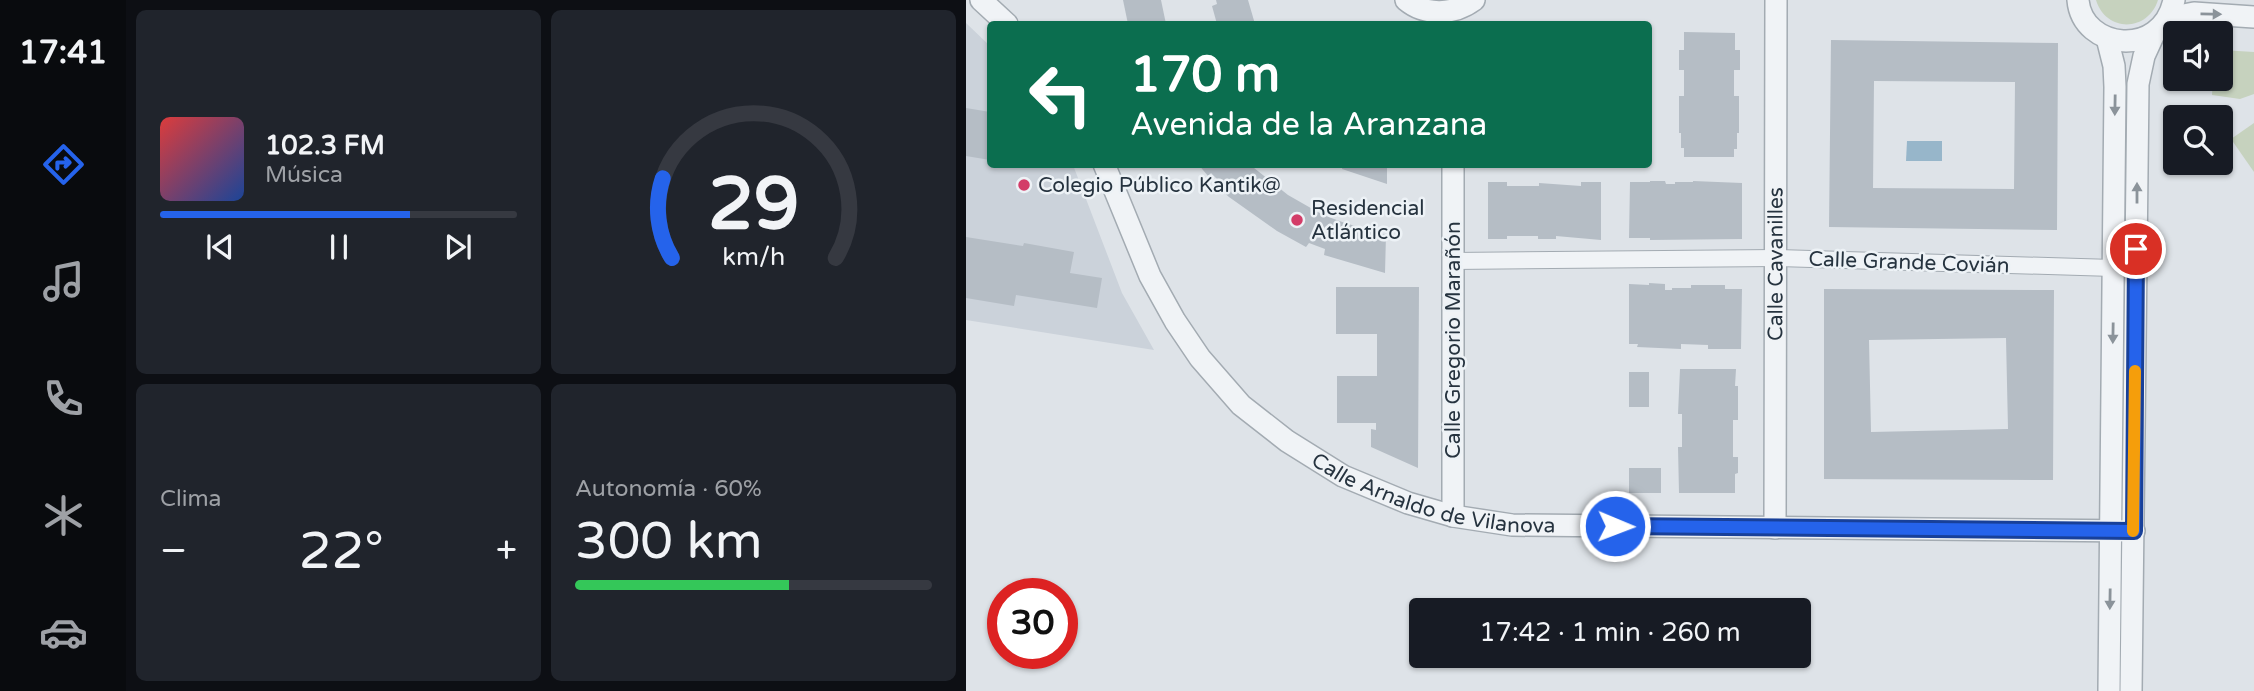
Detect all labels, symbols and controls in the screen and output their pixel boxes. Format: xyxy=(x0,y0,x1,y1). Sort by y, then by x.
one-way arrow xyxy=(2200,8,2222,20)
map controls xyxy=(2163,21,2233,175)
button: sound xyxy=(2163,21,2233,91)
text: 17:41 xyxy=(19,34,107,72)
text: 170 m xyxy=(1130,46,1280,105)
icon: left xyxy=(1015,49,1106,140)
one-way arrow xyxy=(2109,95,2121,117)
button: search xyxy=(2163,105,2233,175)
text: Avenida de la Aranzana xyxy=(1130,106,1487,144)
text: 102.3 FM xyxy=(265,130,385,161)
icon: directions xyxy=(39,140,88,189)
text: Música xyxy=(265,161,343,189)
text: 29 xyxy=(708,161,799,249)
place label: Colegio Público Kantik@ xyxy=(1038,173,1281,198)
marker: Colegio Público Kantik@ xyxy=(1016,177,1032,193)
one-way arrow xyxy=(2131,182,2143,204)
street label: Calle Cavanilles xyxy=(1763,187,1789,341)
place label: Residencial Atlántico xyxy=(1311,196,1425,245)
marker: Residencial Atlántico xyxy=(1289,212,1305,228)
pin xyxy=(2106,219,2166,279)
street label: Calle Gregorio Marañón xyxy=(1441,221,1466,459)
icon: previous xyxy=(201,228,239,266)
icon: pause xyxy=(320,228,358,266)
icon: next xyxy=(439,228,477,266)
icon: arrive xyxy=(2117,230,2155,268)
text: km/h xyxy=(722,242,785,272)
street label: Calle Grande Covián xyxy=(1808,246,2010,279)
icon: music xyxy=(39,257,88,306)
one-way arrow xyxy=(2107,322,2118,344)
icon: phone xyxy=(39,374,88,423)
street label: Calle Arnaldo de Vilanova xyxy=(1307,448,1556,538)
text: Autonomía · 60% xyxy=(575,475,762,503)
text: Clima xyxy=(160,485,221,513)
position arrow xyxy=(1578,489,1652,563)
icon: climate xyxy=(39,491,88,540)
text: 300 km xyxy=(575,510,763,573)
text: 22° xyxy=(299,520,384,583)
text: − xyxy=(160,528,187,574)
text: + xyxy=(496,528,517,574)
speed limit sign: 30 xyxy=(987,578,1078,669)
one-way arrow xyxy=(2104,588,2116,610)
icon: car xyxy=(39,608,88,657)
text: 17:42 · 1 min · 260 m xyxy=(1479,617,1741,648)

